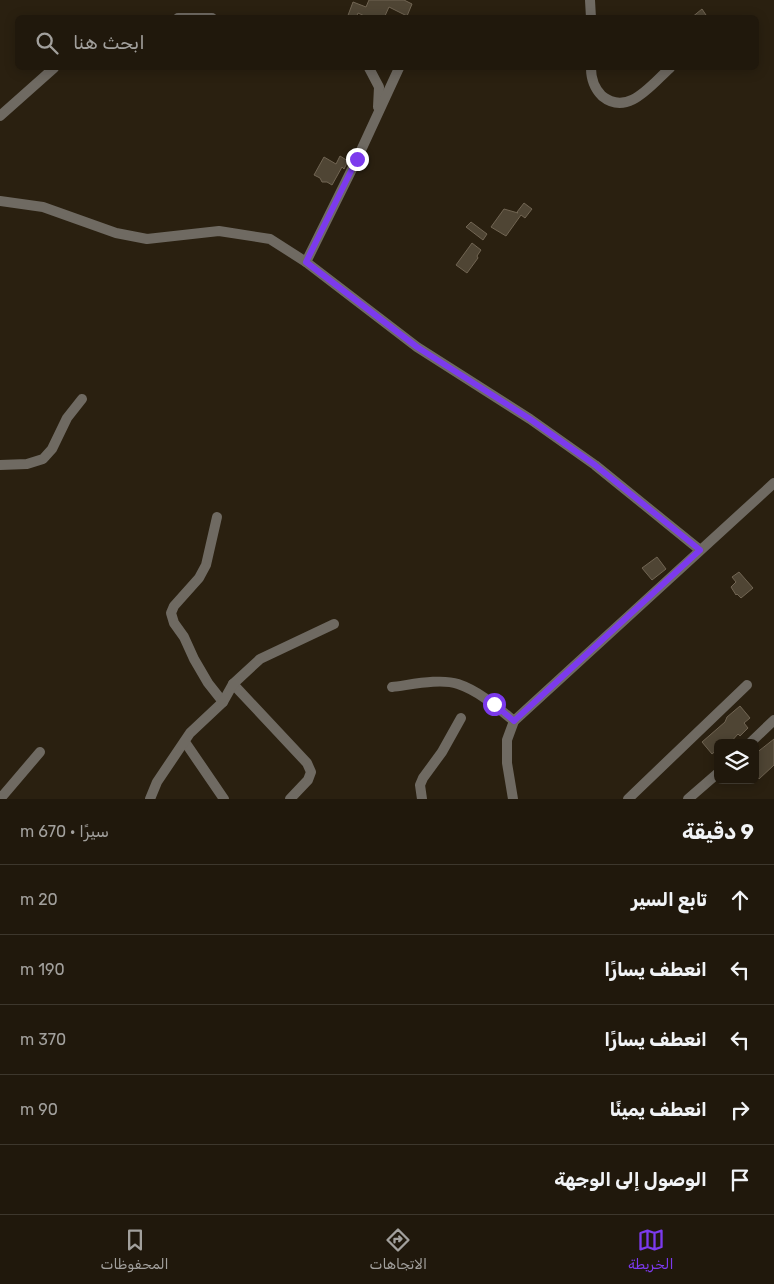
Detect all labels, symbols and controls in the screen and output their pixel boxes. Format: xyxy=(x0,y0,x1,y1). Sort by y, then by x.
search box xyxy=(15,15,759,70)
icon: search xyxy=(33,29,61,57)
text: ابحث هنا xyxy=(73,31,145,54)
route end xyxy=(346,148,369,171)
route start xyxy=(483,693,506,716)
map controls xyxy=(714,739,759,784)
button: layers xyxy=(714,739,759,784)
text: 9 دقيقة xyxy=(682,819,754,844)
text: سيرًا · 670 m xyxy=(20,822,109,841)
icon: ahead xyxy=(726,886,754,914)
text: تابع السير xyxy=(631,888,707,911)
text: 20 m xyxy=(20,890,58,909)
icon: left xyxy=(726,956,754,984)
text: انعطف يسارًا xyxy=(604,958,707,981)
text: 190 m xyxy=(20,960,65,979)
icon: left xyxy=(726,1026,754,1054)
text: انعطف يسارًا xyxy=(604,1028,707,1051)
text: 370 m xyxy=(20,1030,66,1049)
icon: right xyxy=(726,1096,754,1124)
text: انعطف يمينًا xyxy=(610,1098,707,1121)
text: 90 m xyxy=(20,1100,58,1119)
icon: arrive xyxy=(726,1166,754,1194)
text: الوصول إلى الوجهة xyxy=(554,1168,707,1191)
tab: المحفوظات xyxy=(101,1226,169,1273)
tab: الاتجاهات xyxy=(370,1226,427,1273)
tab: الخريطة xyxy=(628,1226,674,1273)

